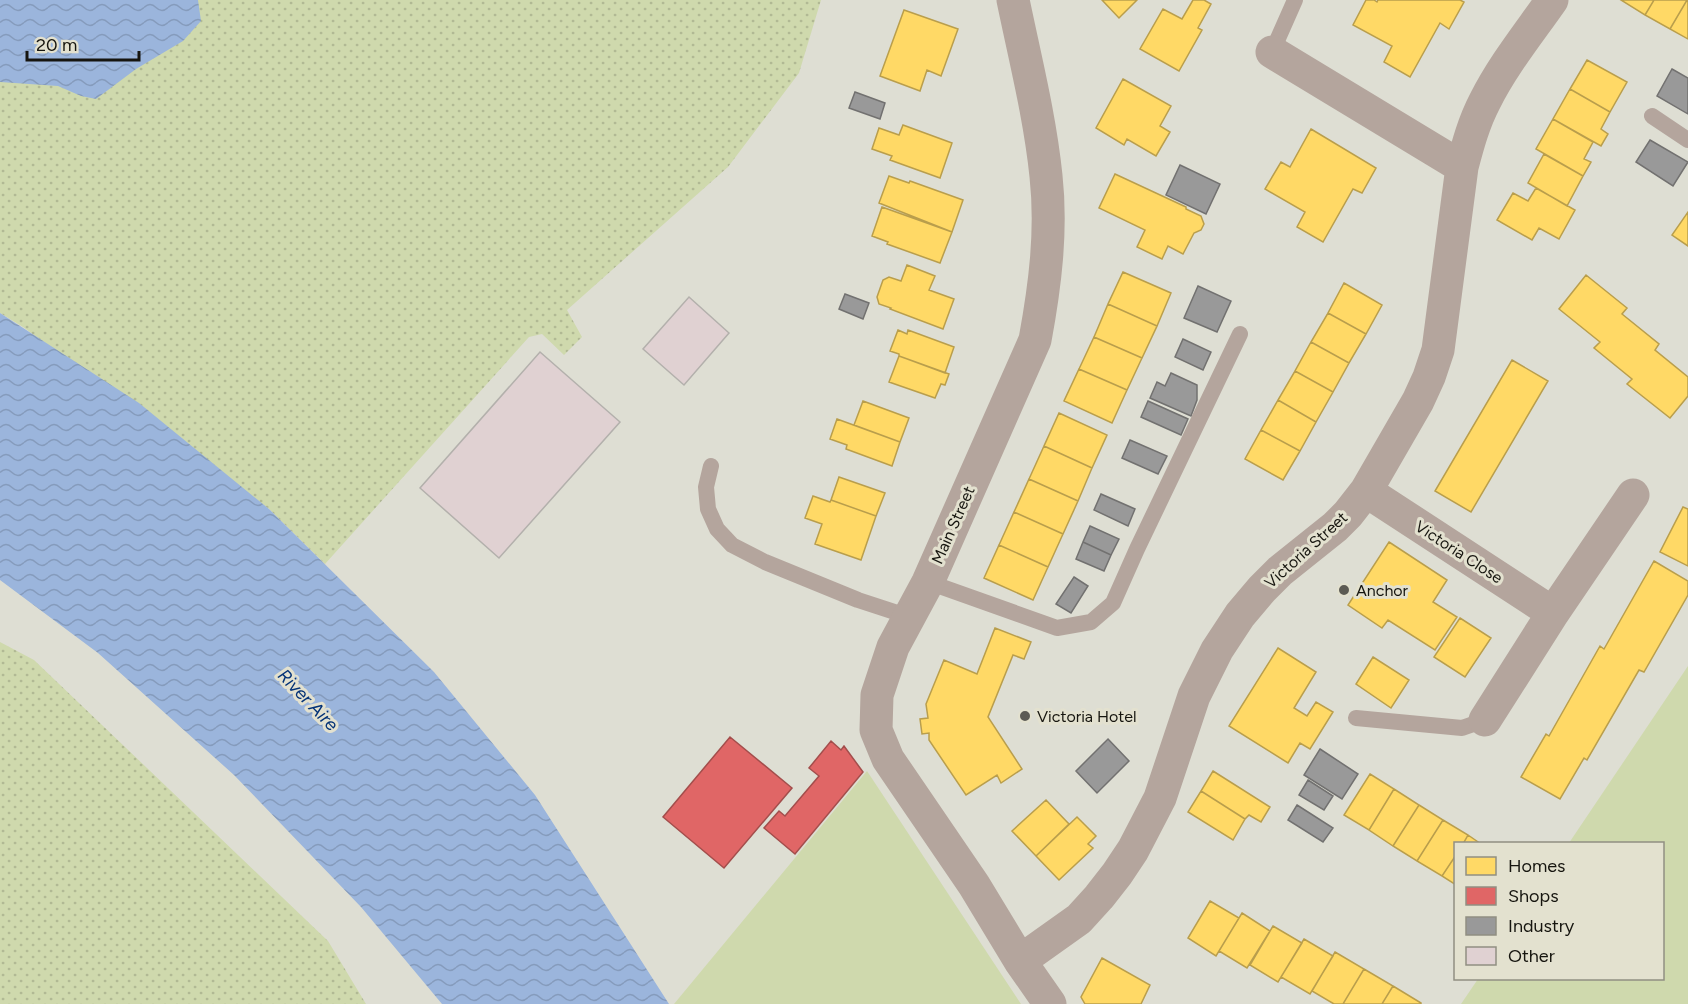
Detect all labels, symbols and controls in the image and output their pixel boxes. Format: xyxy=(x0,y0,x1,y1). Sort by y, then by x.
scale bar xyxy=(27,24,140,62)
text: 20 m xyxy=(36,34,77,56)
street label: Main Street xyxy=(927,483,979,567)
street label: Victoria Street xyxy=(1261,508,1351,592)
street label: Victoria Close xyxy=(1412,517,1507,587)
place label: Anchor xyxy=(1356,581,1409,600)
marker: Anchor xyxy=(1337,583,1351,597)
water label: River Aire xyxy=(273,664,343,736)
place label: Victoria Hotel xyxy=(1037,707,1137,726)
marker: Victoria Hotel xyxy=(1018,709,1032,723)
legend xyxy=(1454,842,1664,980)
text: Homes xyxy=(1508,855,1566,877)
text: Shops xyxy=(1508,885,1559,907)
text: Industry xyxy=(1508,915,1575,937)
text: Other xyxy=(1508,945,1555,967)

